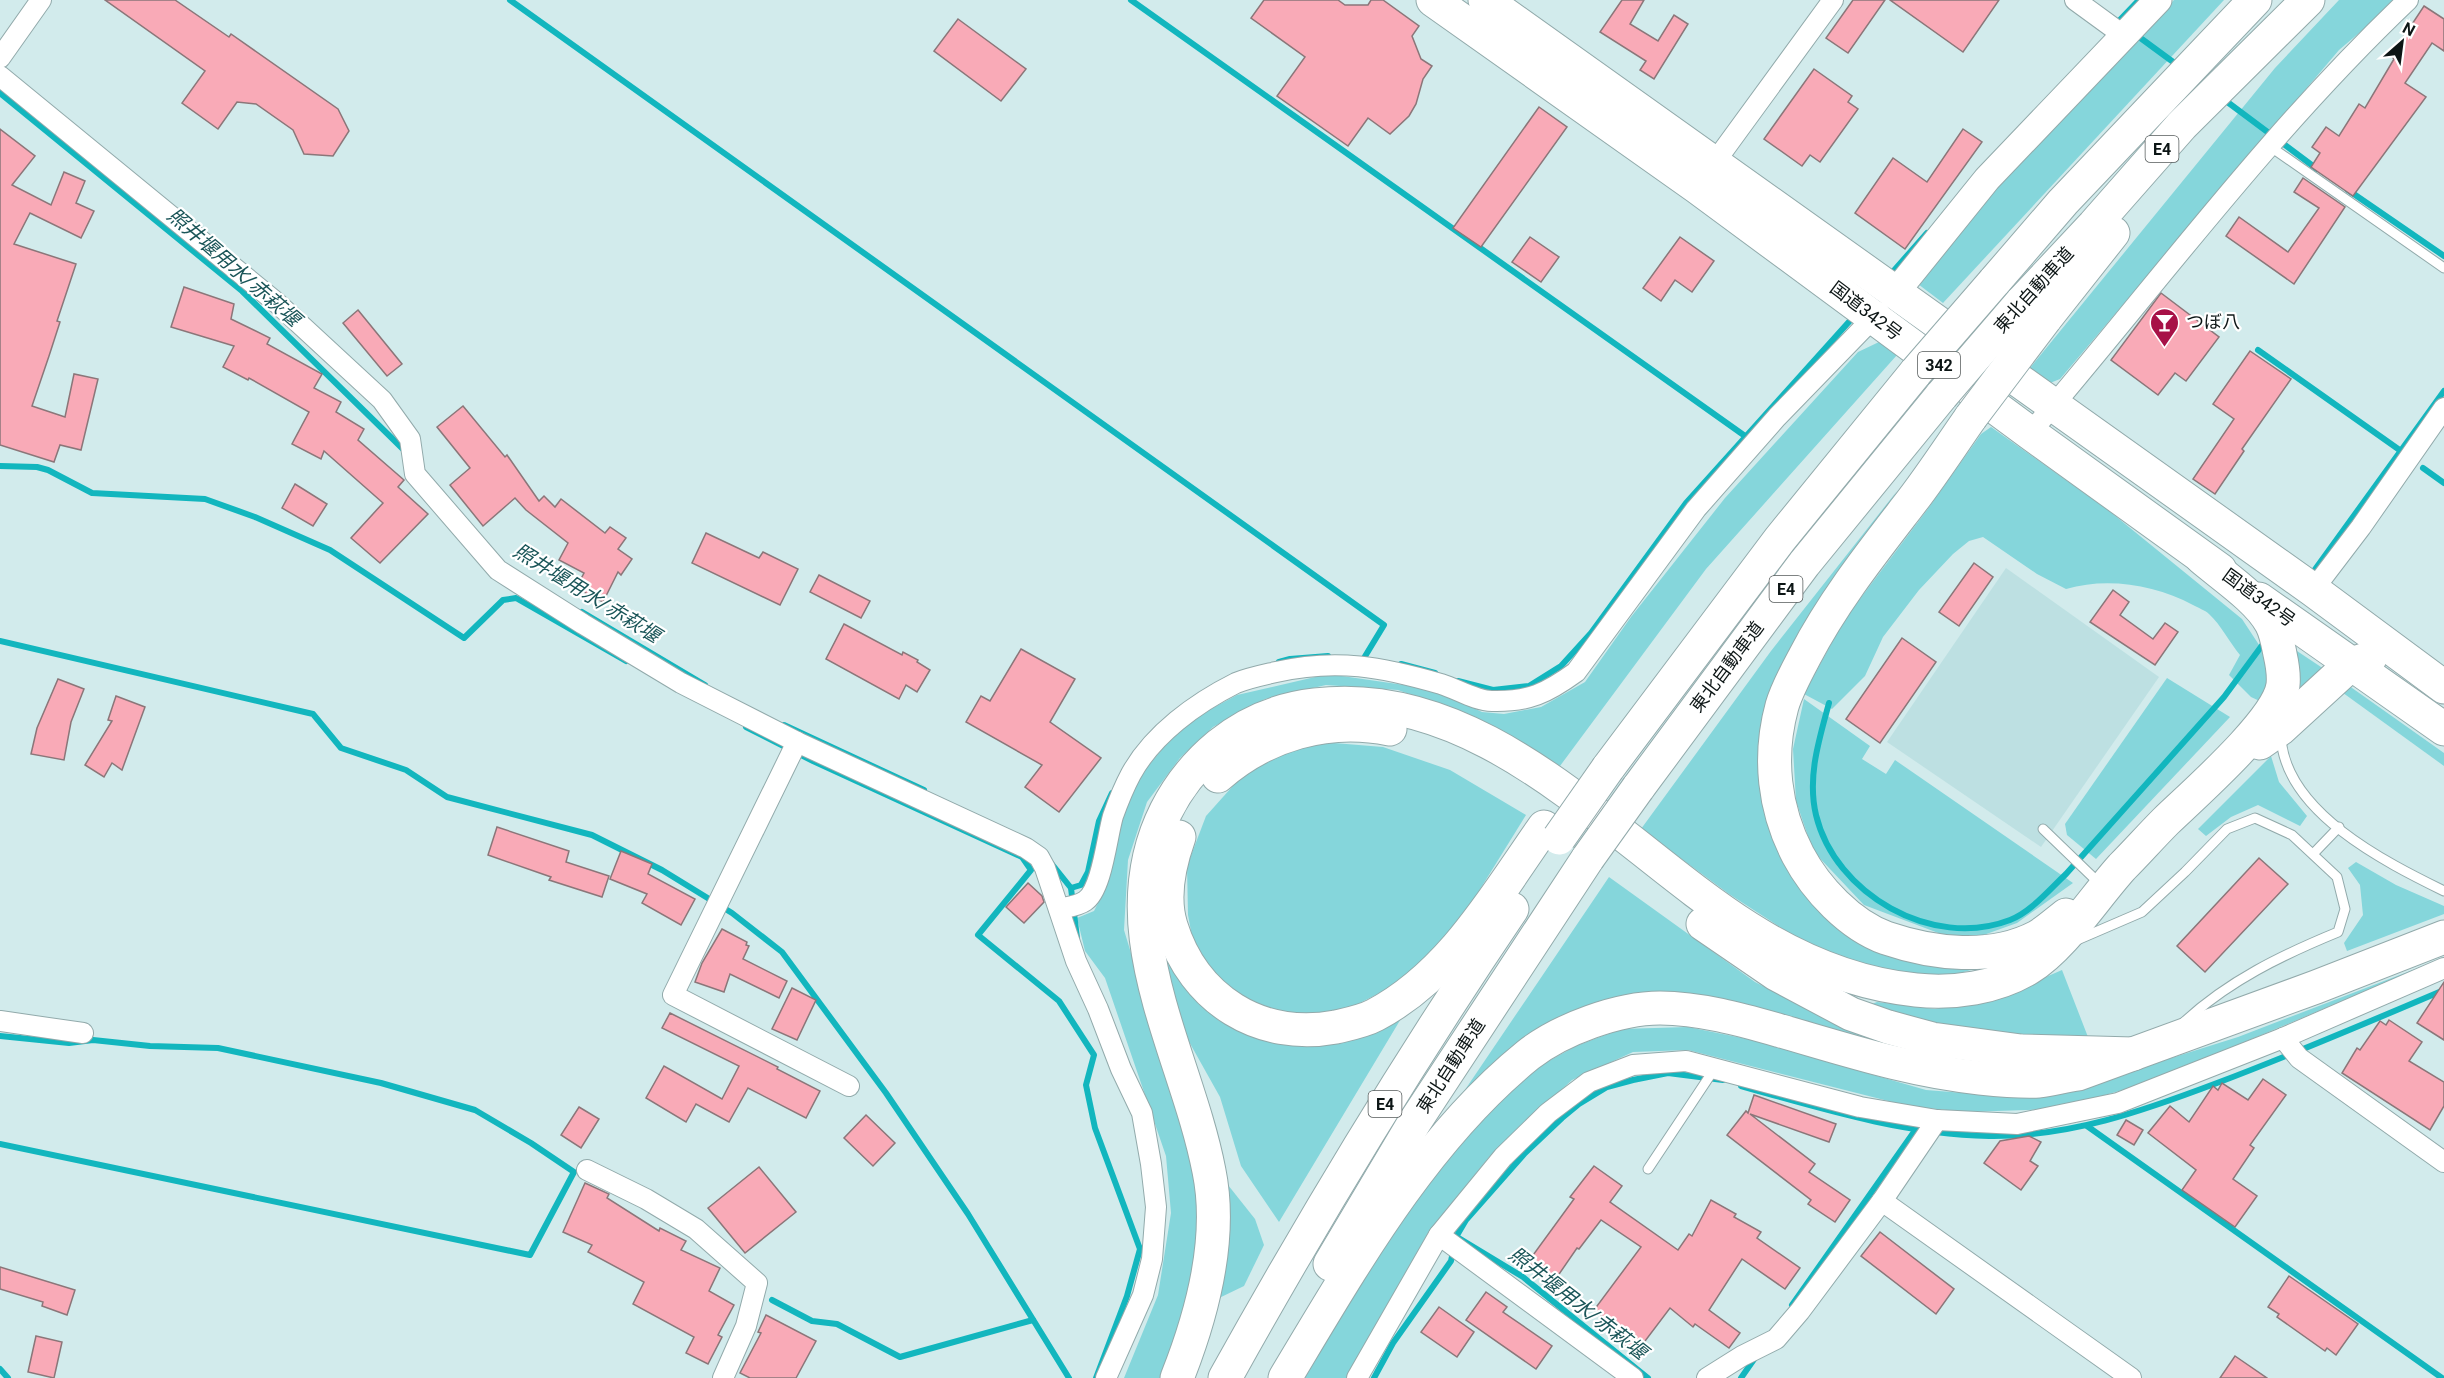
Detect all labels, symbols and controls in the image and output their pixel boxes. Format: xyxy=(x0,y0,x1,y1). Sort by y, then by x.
north arrow xyxy=(2372,12,2432,72)
text: N xyxy=(2399,18,2418,40)
road number: E4 xyxy=(2146,136,2178,162)
water label: 照井堰用水/赤萩堰 xyxy=(163,203,308,334)
street label: 東北自動車道 xyxy=(1990,243,2078,337)
street label: 国道342号 xyxy=(1826,277,1906,344)
bar icon: つぼ八 xyxy=(2149,306,2181,348)
place label: つぼ八 xyxy=(2186,311,2240,332)
road number: 342 xyxy=(1918,352,1960,378)
water label: 照井堰用水/赤萩堰 xyxy=(509,538,668,650)
street label: 国道342号 xyxy=(2219,564,2300,631)
road number: E4 xyxy=(1770,576,1802,602)
street label: 東北自動車道 xyxy=(1686,617,1767,716)
street label: 東北自動車道 xyxy=(1412,1015,1489,1117)
road number: E4 xyxy=(1368,1091,1402,1117)
water label: 照井堰用水/赤萩堰 xyxy=(1504,1242,1655,1367)

